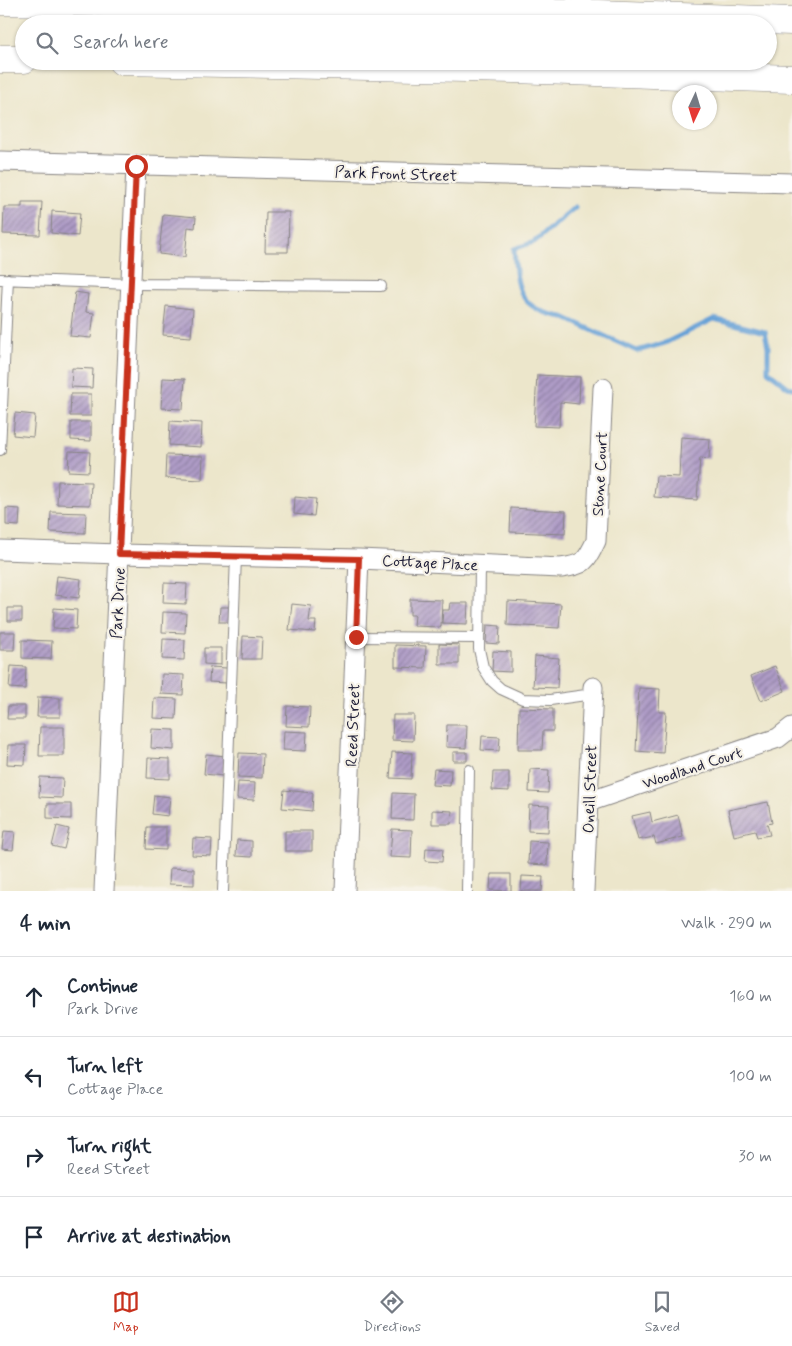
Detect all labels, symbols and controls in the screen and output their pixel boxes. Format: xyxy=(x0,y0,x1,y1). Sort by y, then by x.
search box xyxy=(15,15,777,70)
icon: search xyxy=(33,29,61,57)
text: Search here xyxy=(73,30,169,55)
north arrow xyxy=(672,85,717,130)
route start xyxy=(125,155,148,178)
street label: Park Front Street xyxy=(334,162,458,187)
street label: Stone Court xyxy=(588,431,613,517)
street label: Cottage Place xyxy=(381,550,479,577)
street label: Park Drive xyxy=(106,567,131,639)
route end xyxy=(345,626,368,649)
street label: Reed Street xyxy=(342,683,365,767)
street label: Woodland Court xyxy=(640,742,745,794)
street label: Oneill Street xyxy=(578,744,603,834)
text: 4 min xyxy=(20,910,71,938)
text: Walk · 290 m xyxy=(681,913,772,934)
text: Continue xyxy=(67,974,138,999)
icon: ahead xyxy=(20,983,48,1011)
text: 160 m xyxy=(729,986,772,1007)
text: Park Drive xyxy=(67,999,138,1020)
text: Turn left xyxy=(67,1054,143,1079)
icon: left xyxy=(20,1063,48,1091)
text: 100 m xyxy=(729,1066,772,1087)
text: Cottage Place xyxy=(67,1079,163,1100)
text: Turn right xyxy=(67,1134,151,1159)
icon: right xyxy=(20,1143,48,1171)
text: 30 m xyxy=(739,1146,772,1167)
text: Reed Street xyxy=(67,1159,150,1180)
icon: arrive xyxy=(20,1223,48,1251)
text: Arrive at destination xyxy=(67,1224,231,1249)
tab: Map xyxy=(112,1288,140,1336)
tab: Directions xyxy=(364,1288,421,1336)
tab: Saved xyxy=(645,1288,680,1336)

